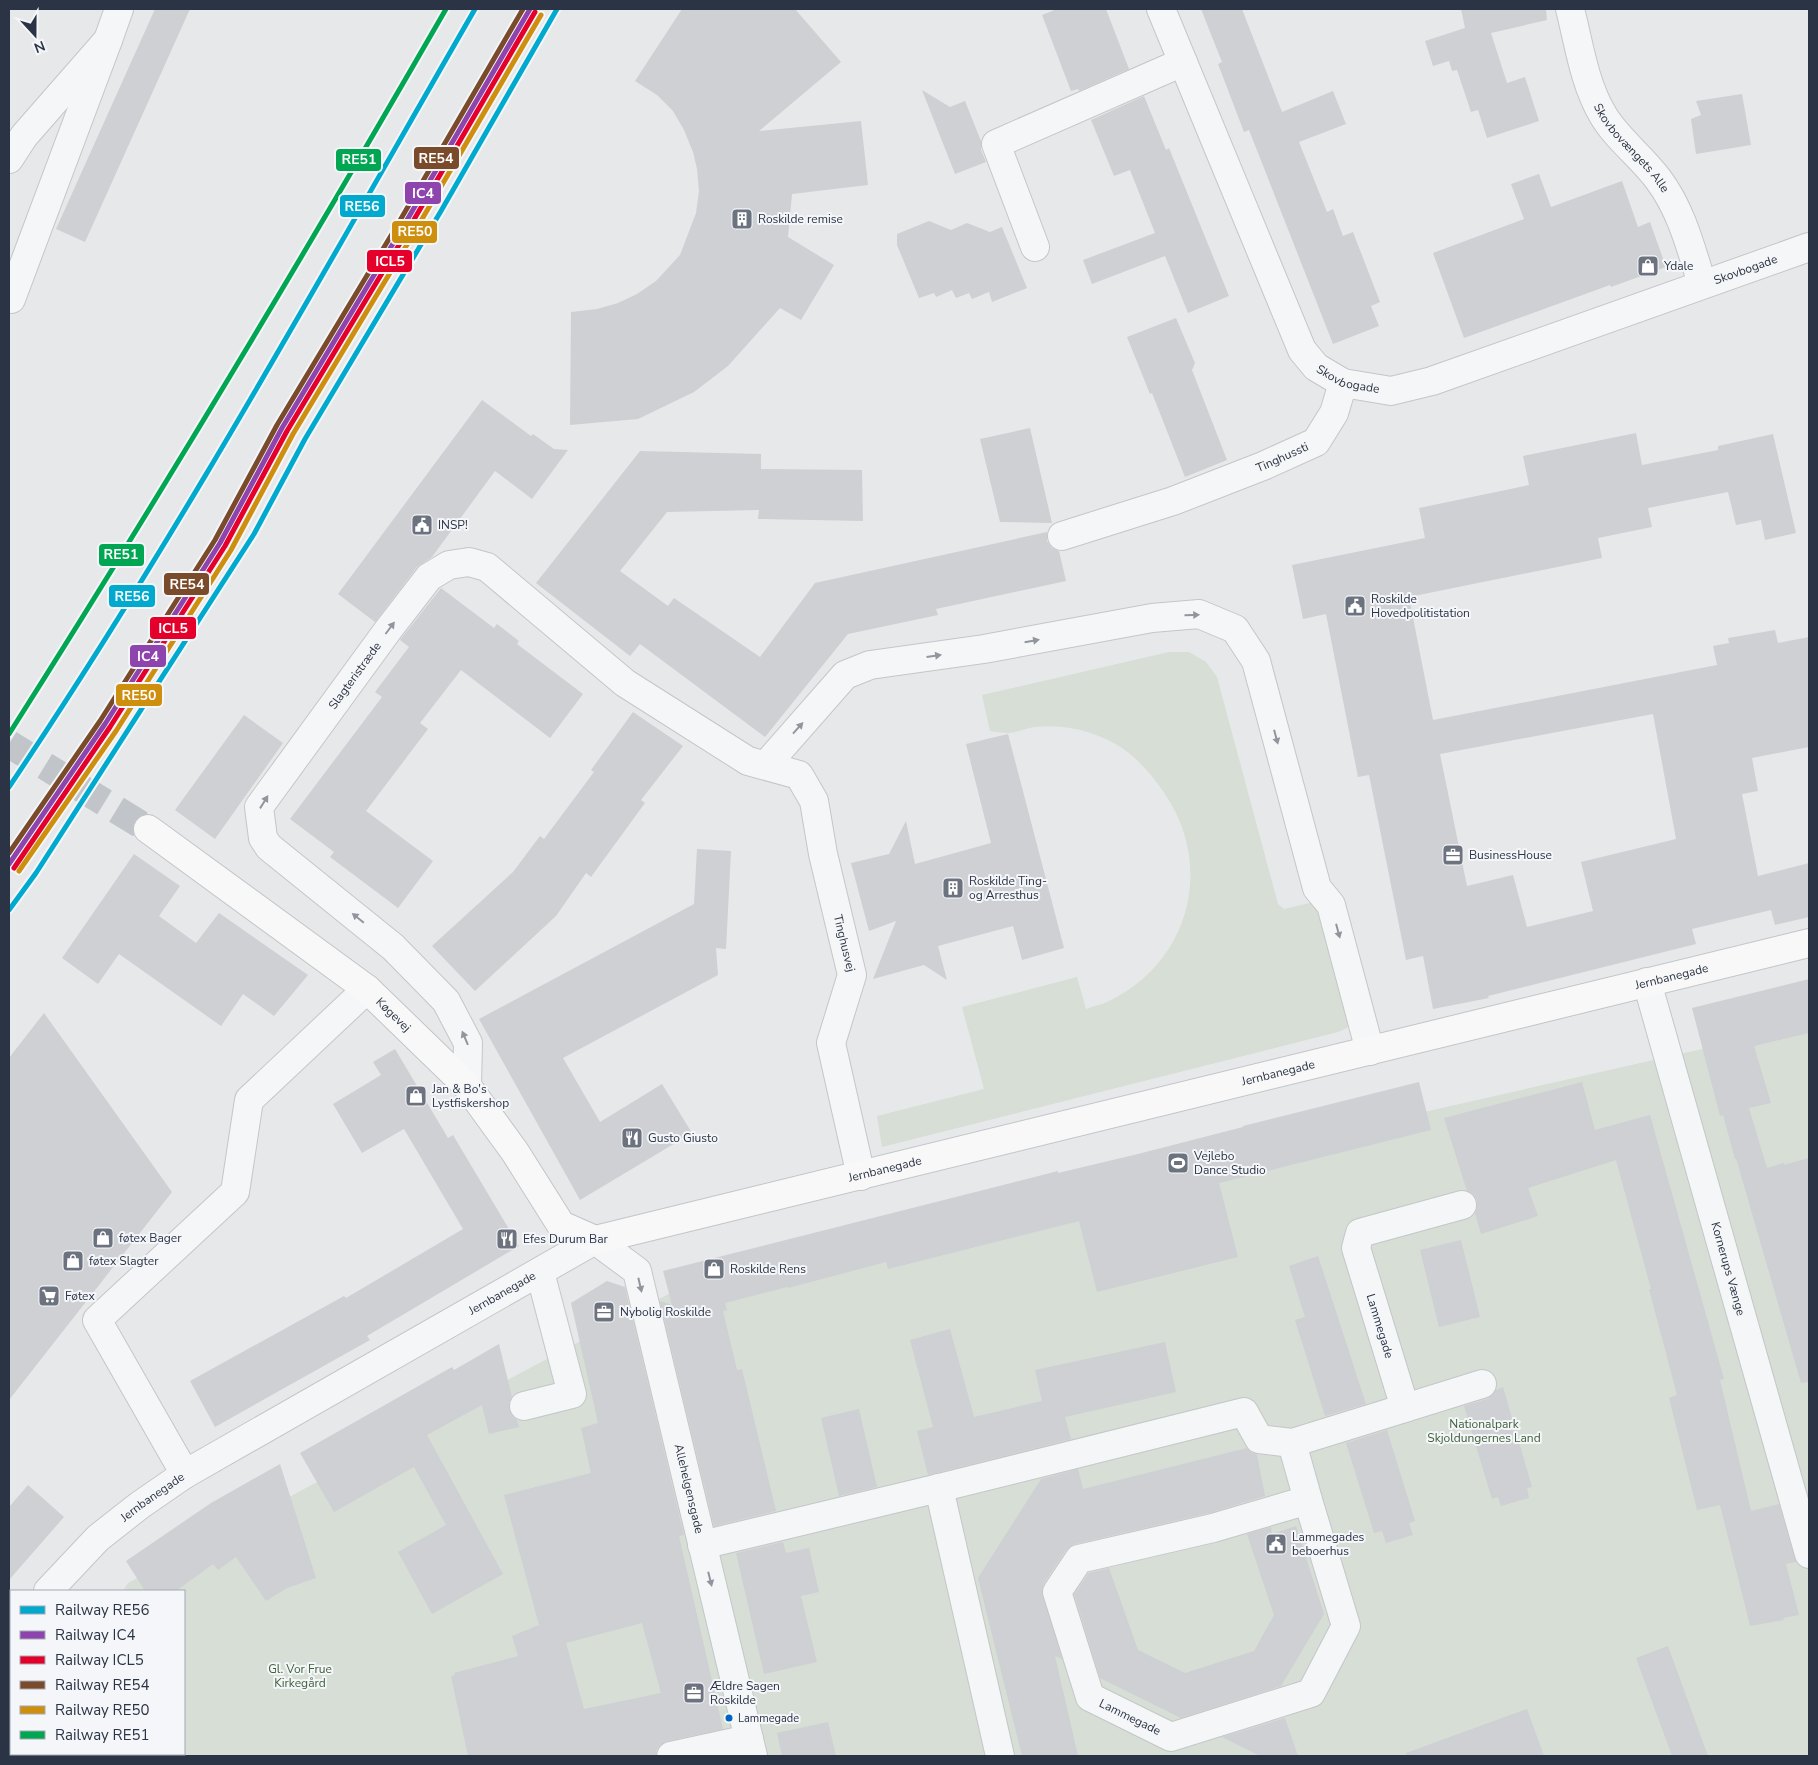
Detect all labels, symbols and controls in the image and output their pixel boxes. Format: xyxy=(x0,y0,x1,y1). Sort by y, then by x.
north arrow xyxy=(10,10,60,60)
text: N xyxy=(31,36,48,57)
street label: Skovbovængets Alle xyxy=(1590,101,1673,196)
line badge: RE54 xyxy=(413,146,460,170)
line badge: RE51 xyxy=(335,148,382,172)
text: RE54 xyxy=(419,149,454,168)
text: RE51 xyxy=(342,150,376,169)
line badge: IC4 xyxy=(404,181,442,205)
text: IC4 xyxy=(412,184,435,203)
line badge: RE56 xyxy=(339,194,386,218)
text: RE56 xyxy=(345,197,379,216)
building icon: Roskilde remise xyxy=(730,207,754,231)
place label: Roskilde remise xyxy=(758,211,843,227)
line badge: RE50 xyxy=(391,220,438,244)
text: RE50 xyxy=(398,222,432,241)
line badge: ICL5 xyxy=(366,249,413,273)
street label: Skovbogade xyxy=(1711,251,1780,288)
text: ICL5 xyxy=(375,252,405,271)
shop icon: Ydale xyxy=(1636,254,1660,278)
place label: Ydale xyxy=(1663,258,1693,274)
street label: Skovbogade xyxy=(1313,361,1381,397)
street label: Tinghussti xyxy=(1254,438,1311,476)
public building icon: INSP! xyxy=(410,513,434,537)
place label: INSP! xyxy=(438,517,468,533)
line badge: RE51 xyxy=(98,543,145,567)
text: RE51 xyxy=(104,545,138,564)
line badge: RE54 xyxy=(163,572,210,596)
text: RE54 xyxy=(170,575,205,594)
line badge: RE56 xyxy=(108,584,156,608)
text: RE56 xyxy=(115,587,149,606)
place label: Roskilde Hovedpolitistation xyxy=(1371,591,1470,621)
public building icon: Roskilde Hovedpolitistation xyxy=(1343,594,1367,618)
one-way arrow xyxy=(1185,611,1201,619)
line badge: ICL5 xyxy=(149,616,197,640)
text: ICL5 xyxy=(158,619,188,638)
one-way arrow xyxy=(384,622,395,635)
one-way arrow xyxy=(1024,636,1040,644)
street label: Slagteristræde xyxy=(325,639,385,713)
line badge: IC4 xyxy=(129,644,167,668)
text: IC4 xyxy=(137,647,160,666)
one-way arrow xyxy=(926,652,942,660)
line badge: RE50 xyxy=(115,683,163,707)
text: RE50 xyxy=(122,686,156,705)
one-way arrow xyxy=(793,722,804,735)
one-way arrow xyxy=(1273,729,1281,744)
one-way arrow xyxy=(259,796,268,809)
office icon: BusinessHouse xyxy=(1441,843,1465,867)
place label: BusinessHouse xyxy=(1469,847,1552,863)
place label: Roskilde Ting- og Arresthus xyxy=(969,873,1047,903)
building icon: Roskilde Ting- og Arresthus xyxy=(941,876,965,900)
one-way arrow xyxy=(352,913,365,924)
street label: Tinghusvej xyxy=(830,913,859,974)
one-way arrow xyxy=(1334,923,1342,938)
street label: Jernbanegade xyxy=(1632,960,1710,993)
street label: Køgevej xyxy=(372,994,414,1035)
one-way arrow xyxy=(460,1031,468,1045)
street label: Jernbanegade xyxy=(1239,1056,1316,1090)
place label: Jan & Bo's Lystfiskershop xyxy=(431,1081,509,1111)
shop icon: Jan & Bo's Lystfiskershop xyxy=(404,1084,428,1108)
restaurant icon: Gusto Giusto xyxy=(620,1126,644,1150)
place label: Gusto Giusto xyxy=(648,1130,718,1146)
place label: Vejlebo Dance Studio xyxy=(1193,1148,1266,1178)
sports icon: Vejlebo Dance Studio xyxy=(1166,1151,1190,1175)
street label: Jernbanegade xyxy=(846,1152,923,1186)
street label: Kornerups Vænge xyxy=(1707,1220,1749,1317)
shop icon: føtex Bager xyxy=(91,1226,115,1250)
restaurant icon: Efes Durum Bar xyxy=(495,1227,519,1251)
place label: føtex Bager xyxy=(119,1230,182,1246)
place label: Efes Durum Bar xyxy=(523,1231,608,1247)
shop icon: føtex Slagter xyxy=(61,1249,85,1273)
place label: føtex Slagter xyxy=(89,1253,159,1269)
shop icon: Roskilde Rens xyxy=(702,1257,726,1281)
place label: Roskilde Rens xyxy=(730,1261,806,1277)
street label: Jernbanegade xyxy=(465,1268,539,1319)
one-way arrow xyxy=(636,1277,644,1292)
supermarket icon: Føtex xyxy=(37,1284,61,1308)
place label: Føtex xyxy=(65,1288,95,1304)
street label: Lammegade xyxy=(1363,1292,1397,1360)
office icon: Nybolig Roskilde xyxy=(592,1300,616,1324)
place label: Nybolig Roskilde xyxy=(620,1304,711,1320)
park label: Nationalpark Skjoldungernes Land xyxy=(1427,1416,1541,1446)
street label: Allehelgensgade xyxy=(671,1442,708,1535)
street label: Jernbanegade xyxy=(116,1469,187,1526)
place label: Lammegades beboerhus xyxy=(1292,1529,1365,1559)
public building icon: Lammegades beboerhus xyxy=(1264,1532,1288,1556)
one-way arrow xyxy=(706,1571,714,1586)
legend xyxy=(10,1590,185,1755)
text: Railway RE56 xyxy=(55,1600,149,1620)
text: Railway IC4 xyxy=(55,1625,136,1645)
text: Railway ICL5 xyxy=(55,1650,144,1670)
park label: Gl. Vor Frue Kirkegård xyxy=(268,1661,332,1691)
text: Railway RE54 xyxy=(55,1675,149,1695)
place label: Ældre Sagen Roskilde xyxy=(709,1678,780,1708)
office icon: Ældre Sagen Roskilde xyxy=(682,1681,706,1705)
street label: Lammegade xyxy=(1097,1695,1163,1739)
text: Railway RE50 xyxy=(55,1700,149,1720)
place label: Lammegade xyxy=(738,1711,799,1726)
marker: Lammegade xyxy=(724,1713,734,1723)
text: Railway RE51 xyxy=(55,1725,149,1745)

